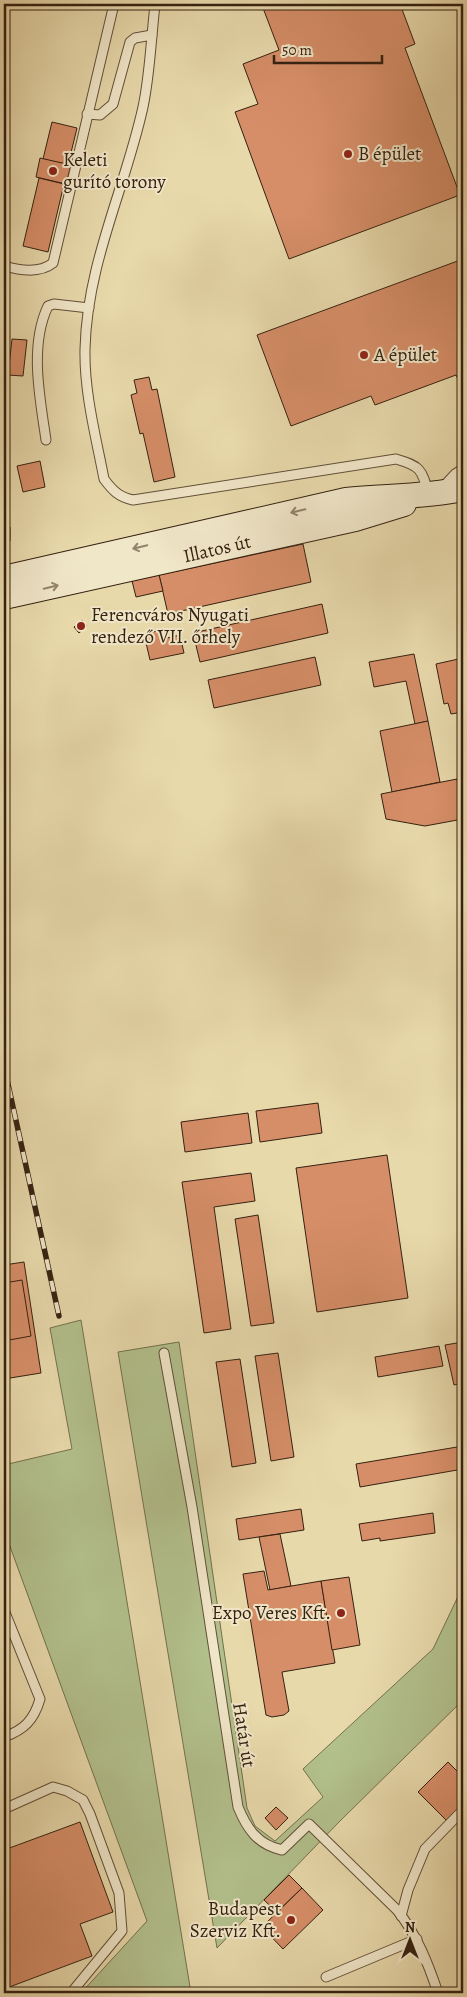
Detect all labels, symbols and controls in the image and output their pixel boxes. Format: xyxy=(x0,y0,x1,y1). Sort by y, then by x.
scale bar xyxy=(274,32,382,64)
text: 50 m xyxy=(282,40,312,60)
place label: B épület xyxy=(358,141,421,167)
place label: Keleti gurító torony xyxy=(63,147,166,195)
marker: B épület xyxy=(342,148,354,160)
marker: Keleti gurító torony xyxy=(47,165,59,177)
place label: A épület xyxy=(373,342,437,368)
marker: A épület xyxy=(358,349,370,361)
one-way arrow xyxy=(291,507,307,516)
street label: Illatos út xyxy=(181,529,253,569)
one-way arrow xyxy=(132,543,148,552)
one-way arrow xyxy=(43,582,59,591)
place label: Ferencváros Nyugati rendező VII. őrhely xyxy=(91,602,249,650)
marker: Ferencváros Nyugati rendező VII. őrhely xyxy=(75,620,87,632)
place label: Expo Veres Kft. xyxy=(212,1600,331,1626)
marker: Expo Veres Kft. xyxy=(335,1607,347,1619)
street label: Határ út xyxy=(226,1701,262,1769)
place label: Budapest Szerviz Kft. xyxy=(190,1896,281,1944)
marker: Budapest Szerviz Kft. xyxy=(285,1914,297,1926)
north arrow xyxy=(384,1914,434,1964)
text: N xyxy=(405,1918,415,1937)

